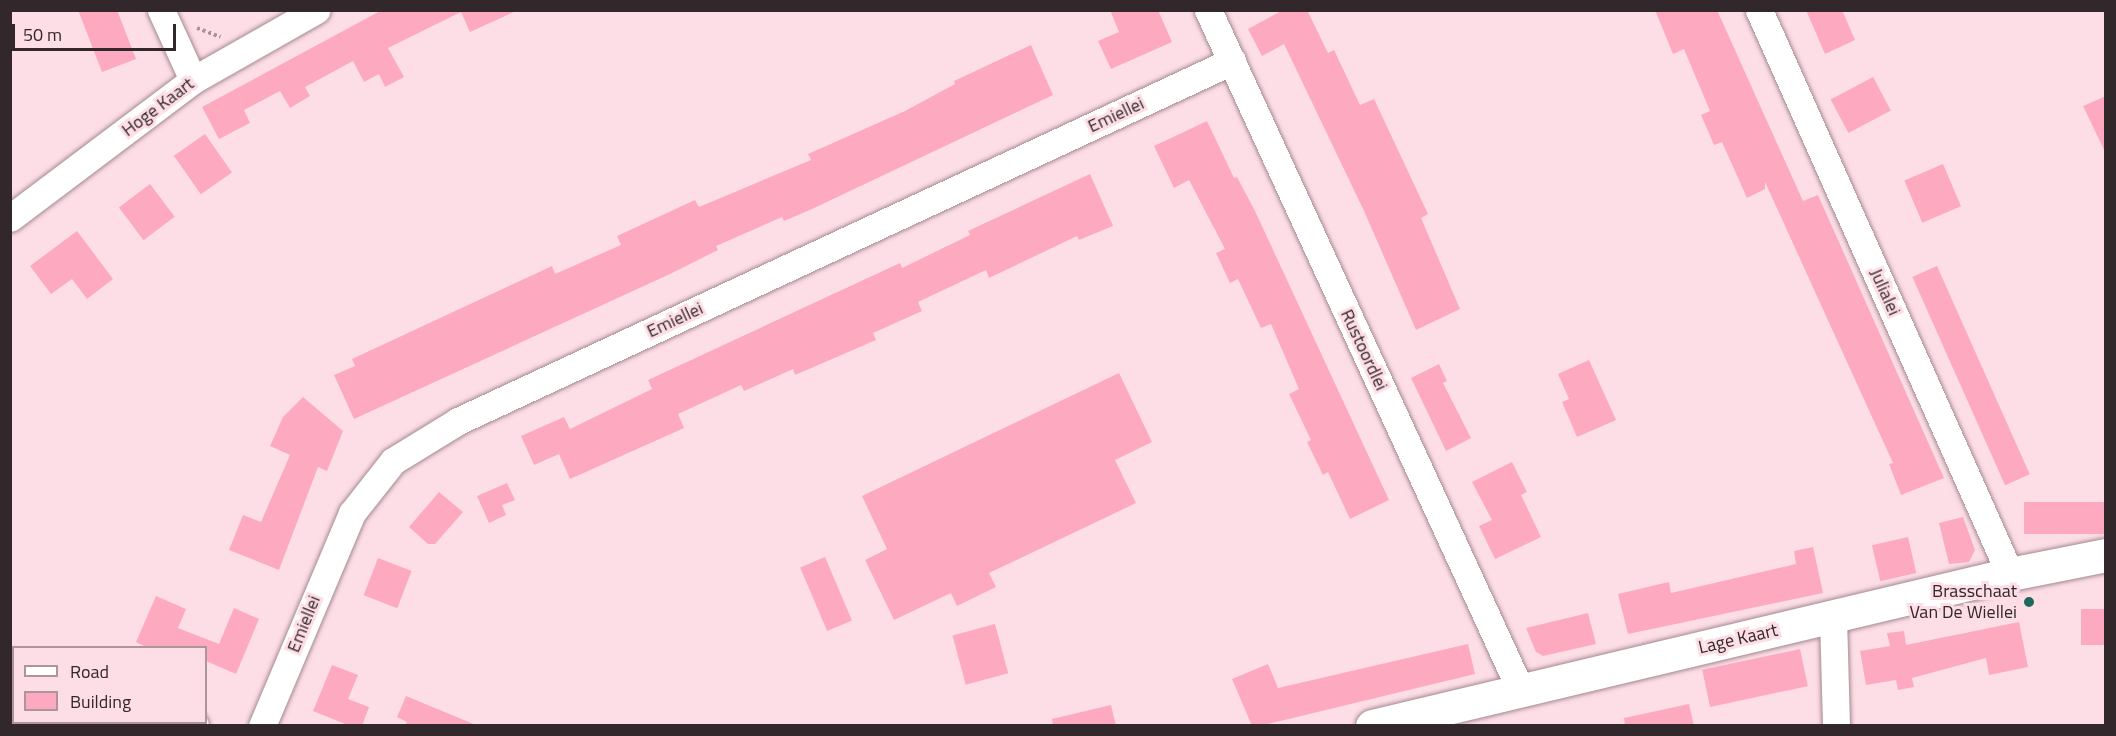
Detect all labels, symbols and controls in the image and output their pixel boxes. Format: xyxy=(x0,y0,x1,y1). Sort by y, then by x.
scale bar xyxy=(15,12,178,50)
text: 50 m xyxy=(23,21,62,48)
street label: Hoge Kaart xyxy=(118,73,198,141)
street label: Emiellei xyxy=(1085,93,1147,137)
street label: Julialei xyxy=(1865,265,1905,319)
street label: Emiellei xyxy=(644,298,706,342)
street label: Rustoordlei xyxy=(1336,306,1392,394)
place label: Brasschaat Van De Wiellei xyxy=(1909,581,2017,624)
street label: Emiellei xyxy=(283,592,325,656)
marker: Brasschaat Van De Wiellei xyxy=(2022,595,2036,609)
street label: Lage Kaart xyxy=(1696,619,1780,659)
legend xyxy=(12,646,207,724)
text: Road xyxy=(70,658,109,685)
text: Building xyxy=(70,688,131,715)

